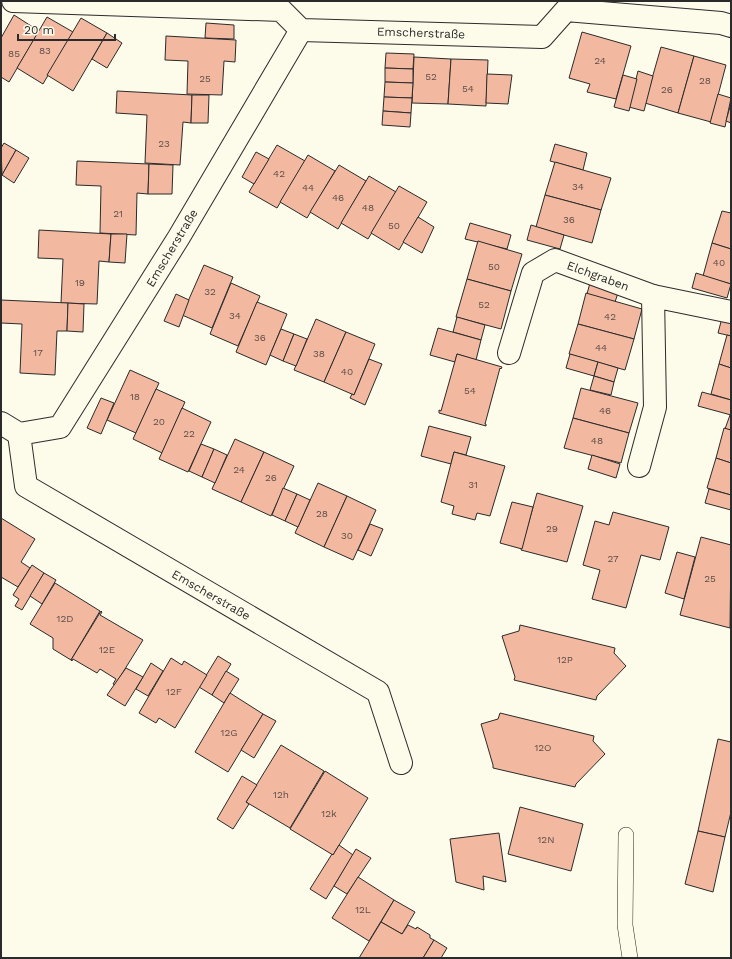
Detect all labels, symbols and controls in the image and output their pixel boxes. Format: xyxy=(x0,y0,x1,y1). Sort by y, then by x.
scale bar xyxy=(18,16,115,42)
text: 20 m xyxy=(24,23,54,37)
street label: Emscherstraße xyxy=(377,24,465,42)
house number: 83 xyxy=(39,45,51,56)
house number: 85 xyxy=(8,48,20,59)
house number: 24 xyxy=(594,55,606,66)
house number: 52 xyxy=(425,71,437,82)
house number: 25 xyxy=(199,73,211,84)
house number: 28 xyxy=(699,75,711,86)
house number: 54 xyxy=(462,83,474,94)
house number: 26 xyxy=(661,84,673,95)
house number: 23 xyxy=(158,138,170,149)
house number: 42 xyxy=(273,168,285,179)
house number: 34 xyxy=(572,181,584,192)
house number: 44 xyxy=(302,182,314,193)
house number: 46 xyxy=(332,192,344,203)
house number: 48 xyxy=(362,202,374,213)
street label: Emscherstraße xyxy=(143,206,201,289)
house number: 21 xyxy=(113,208,123,219)
house number: 36 xyxy=(563,214,575,225)
house number: 50 xyxy=(388,220,400,231)
house number: 40 xyxy=(713,257,725,268)
street label: Elchgraben xyxy=(565,258,631,294)
house number: 50 xyxy=(488,261,500,272)
house number: 19 xyxy=(75,277,85,288)
house number: 32 xyxy=(204,286,216,297)
house number: 52 xyxy=(478,299,490,310)
house number: 34 xyxy=(229,310,241,321)
house number: 42 xyxy=(604,311,616,322)
house number: 36 xyxy=(254,332,266,343)
house number: 44 xyxy=(595,342,607,353)
house number: 17 xyxy=(33,347,43,358)
house number: 38 xyxy=(313,348,325,359)
house number: 40 xyxy=(341,366,353,377)
house number: 54 xyxy=(464,385,476,396)
house number: 18 xyxy=(130,391,140,402)
house number: 46 xyxy=(599,405,611,416)
house number: 20 xyxy=(153,416,165,427)
house number: 22 xyxy=(183,428,195,439)
house number: 48 xyxy=(591,435,603,446)
house number: 24 xyxy=(233,464,245,475)
house number: 26 xyxy=(265,472,277,483)
house number: 31 xyxy=(468,479,478,490)
house number: 28 xyxy=(316,508,328,519)
house number: 29 xyxy=(546,523,558,534)
house number: 30 xyxy=(341,530,353,541)
house number: 27 xyxy=(607,553,619,564)
street label: Emscherstraße xyxy=(169,567,253,623)
house number: 25 xyxy=(704,573,716,584)
house number: 12D xyxy=(57,613,73,624)
house number: 12E xyxy=(99,644,115,655)
house number: 12P xyxy=(557,654,573,665)
house number: 12F xyxy=(166,686,182,697)
house number: 12G xyxy=(221,727,237,738)
house number: 12O xyxy=(534,742,552,753)
house number: 12h xyxy=(273,789,289,800)
house number: 12k xyxy=(321,808,337,819)
house number: 12N xyxy=(537,834,555,845)
house number: 12L xyxy=(355,904,371,915)

